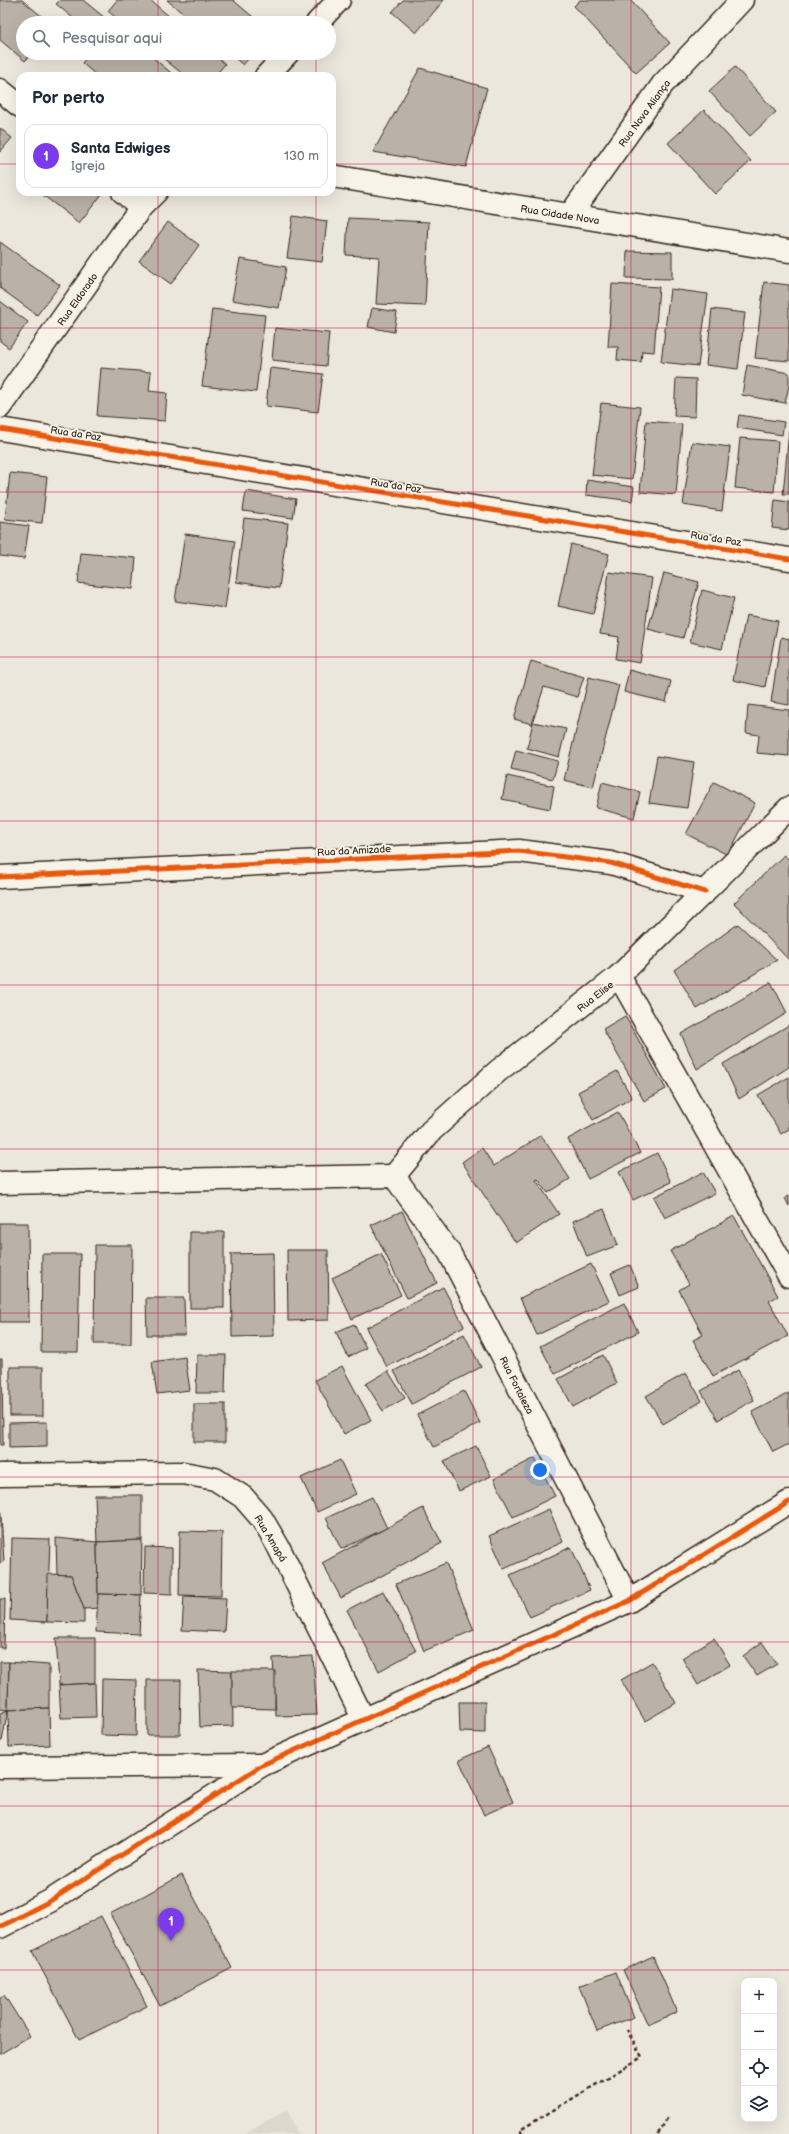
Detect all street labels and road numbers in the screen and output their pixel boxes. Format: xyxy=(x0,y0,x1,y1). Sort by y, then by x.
street label: Rua Nova Aliança xyxy=(616,77,673,150)
street label: Rua Cidade Nova xyxy=(520,203,600,227)
street label: Rua Eldorado xyxy=(55,271,101,328)
street label: Rua da Paz xyxy=(49,424,102,444)
street label: Rua da Paz xyxy=(369,476,422,496)
street label: Rua da Paz xyxy=(689,529,742,549)
street label: Rua da Amizade xyxy=(317,843,391,859)
street label: Rua Elise xyxy=(575,979,616,1015)
street label: Rua Fortaleza xyxy=(496,1355,536,1417)
street label: Rua Amapá xyxy=(251,1513,289,1564)

